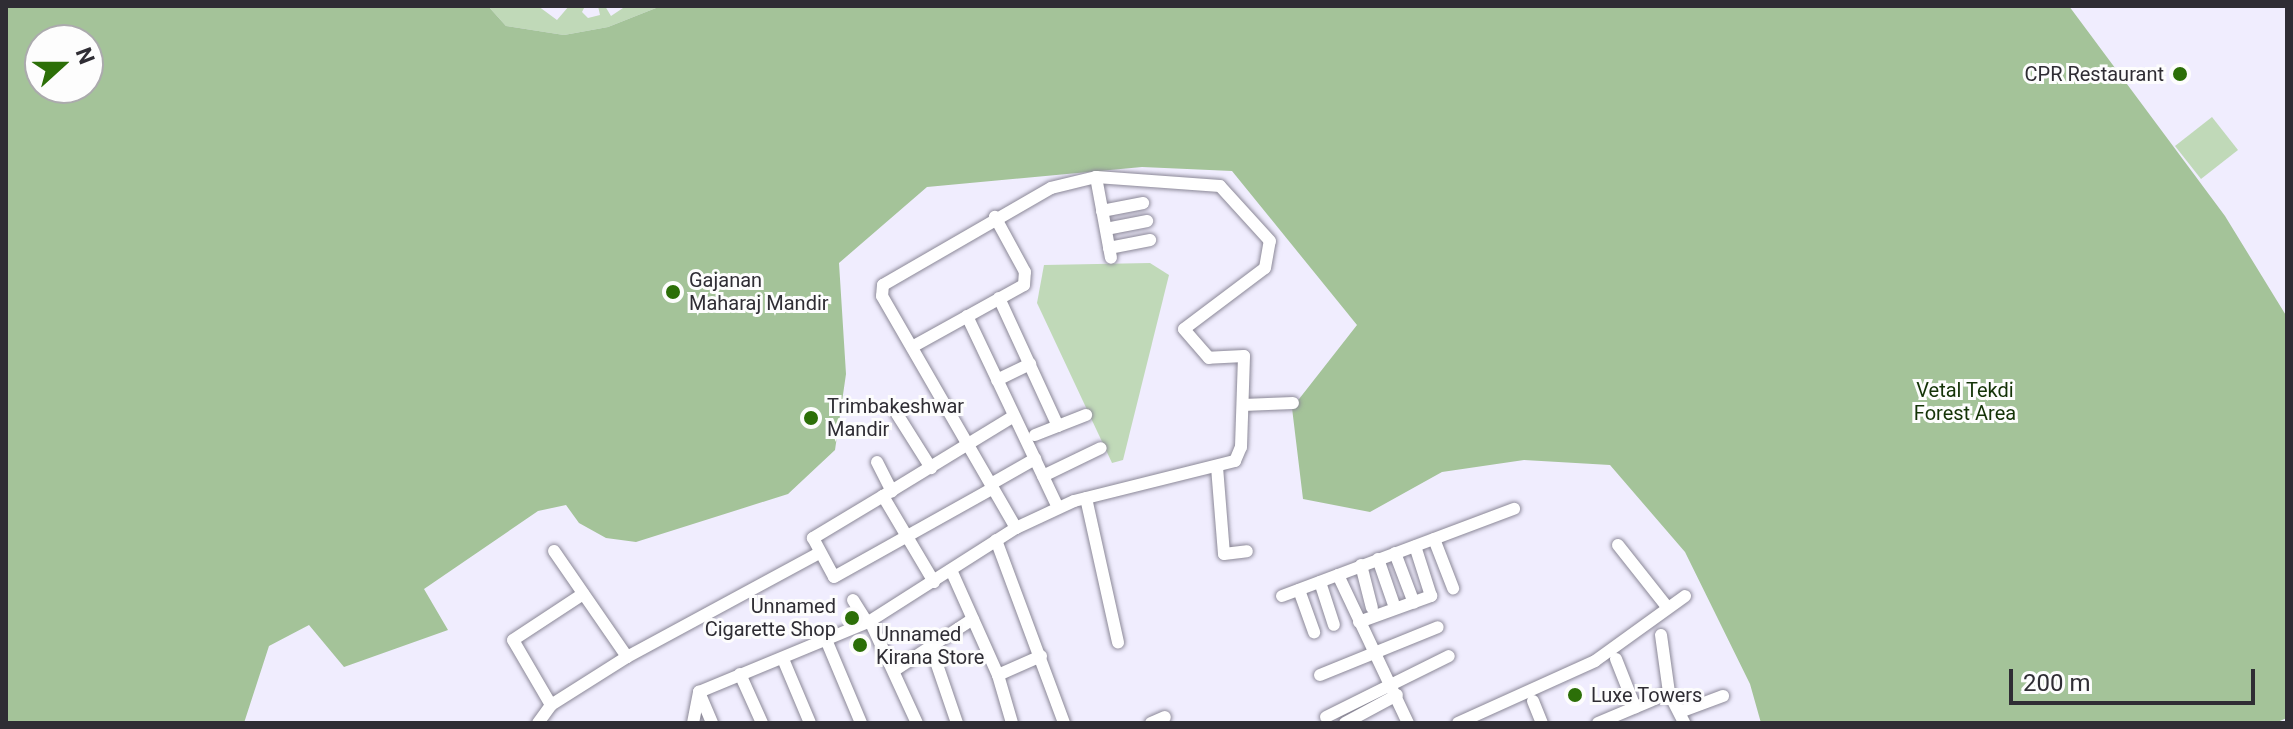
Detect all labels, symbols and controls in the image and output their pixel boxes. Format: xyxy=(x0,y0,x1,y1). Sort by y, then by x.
north arrow xyxy=(24,24,104,104)
text: N xyxy=(71,44,99,68)
place label: CPR Restaurant xyxy=(2025,62,2164,86)
marker: CPR Restaurant xyxy=(2171,65,2189,83)
place label: Gajanan Maharaj Mandir xyxy=(689,268,829,315)
marker: Gajanan Maharaj Mandir xyxy=(664,283,682,301)
park label: Vetal Tekdi Forest Area xyxy=(1914,378,2016,425)
place label: Trimbakeshwar Mandir xyxy=(827,394,964,441)
marker: Trimbakeshwar Mandir xyxy=(802,409,820,427)
place label: Unnamed Cigarette Shop xyxy=(705,594,836,641)
marker: Unnamed Cigarette Shop xyxy=(843,609,861,627)
place label: Unnamed Kirana Store xyxy=(876,622,984,669)
marker: Unnamed Kirana Store xyxy=(851,636,869,654)
scale bar xyxy=(2013,653,2259,703)
text: 200 m xyxy=(2023,669,2090,697)
place label: Luxe Towers xyxy=(1591,683,1703,707)
marker: Luxe Towers xyxy=(1566,686,1584,704)

